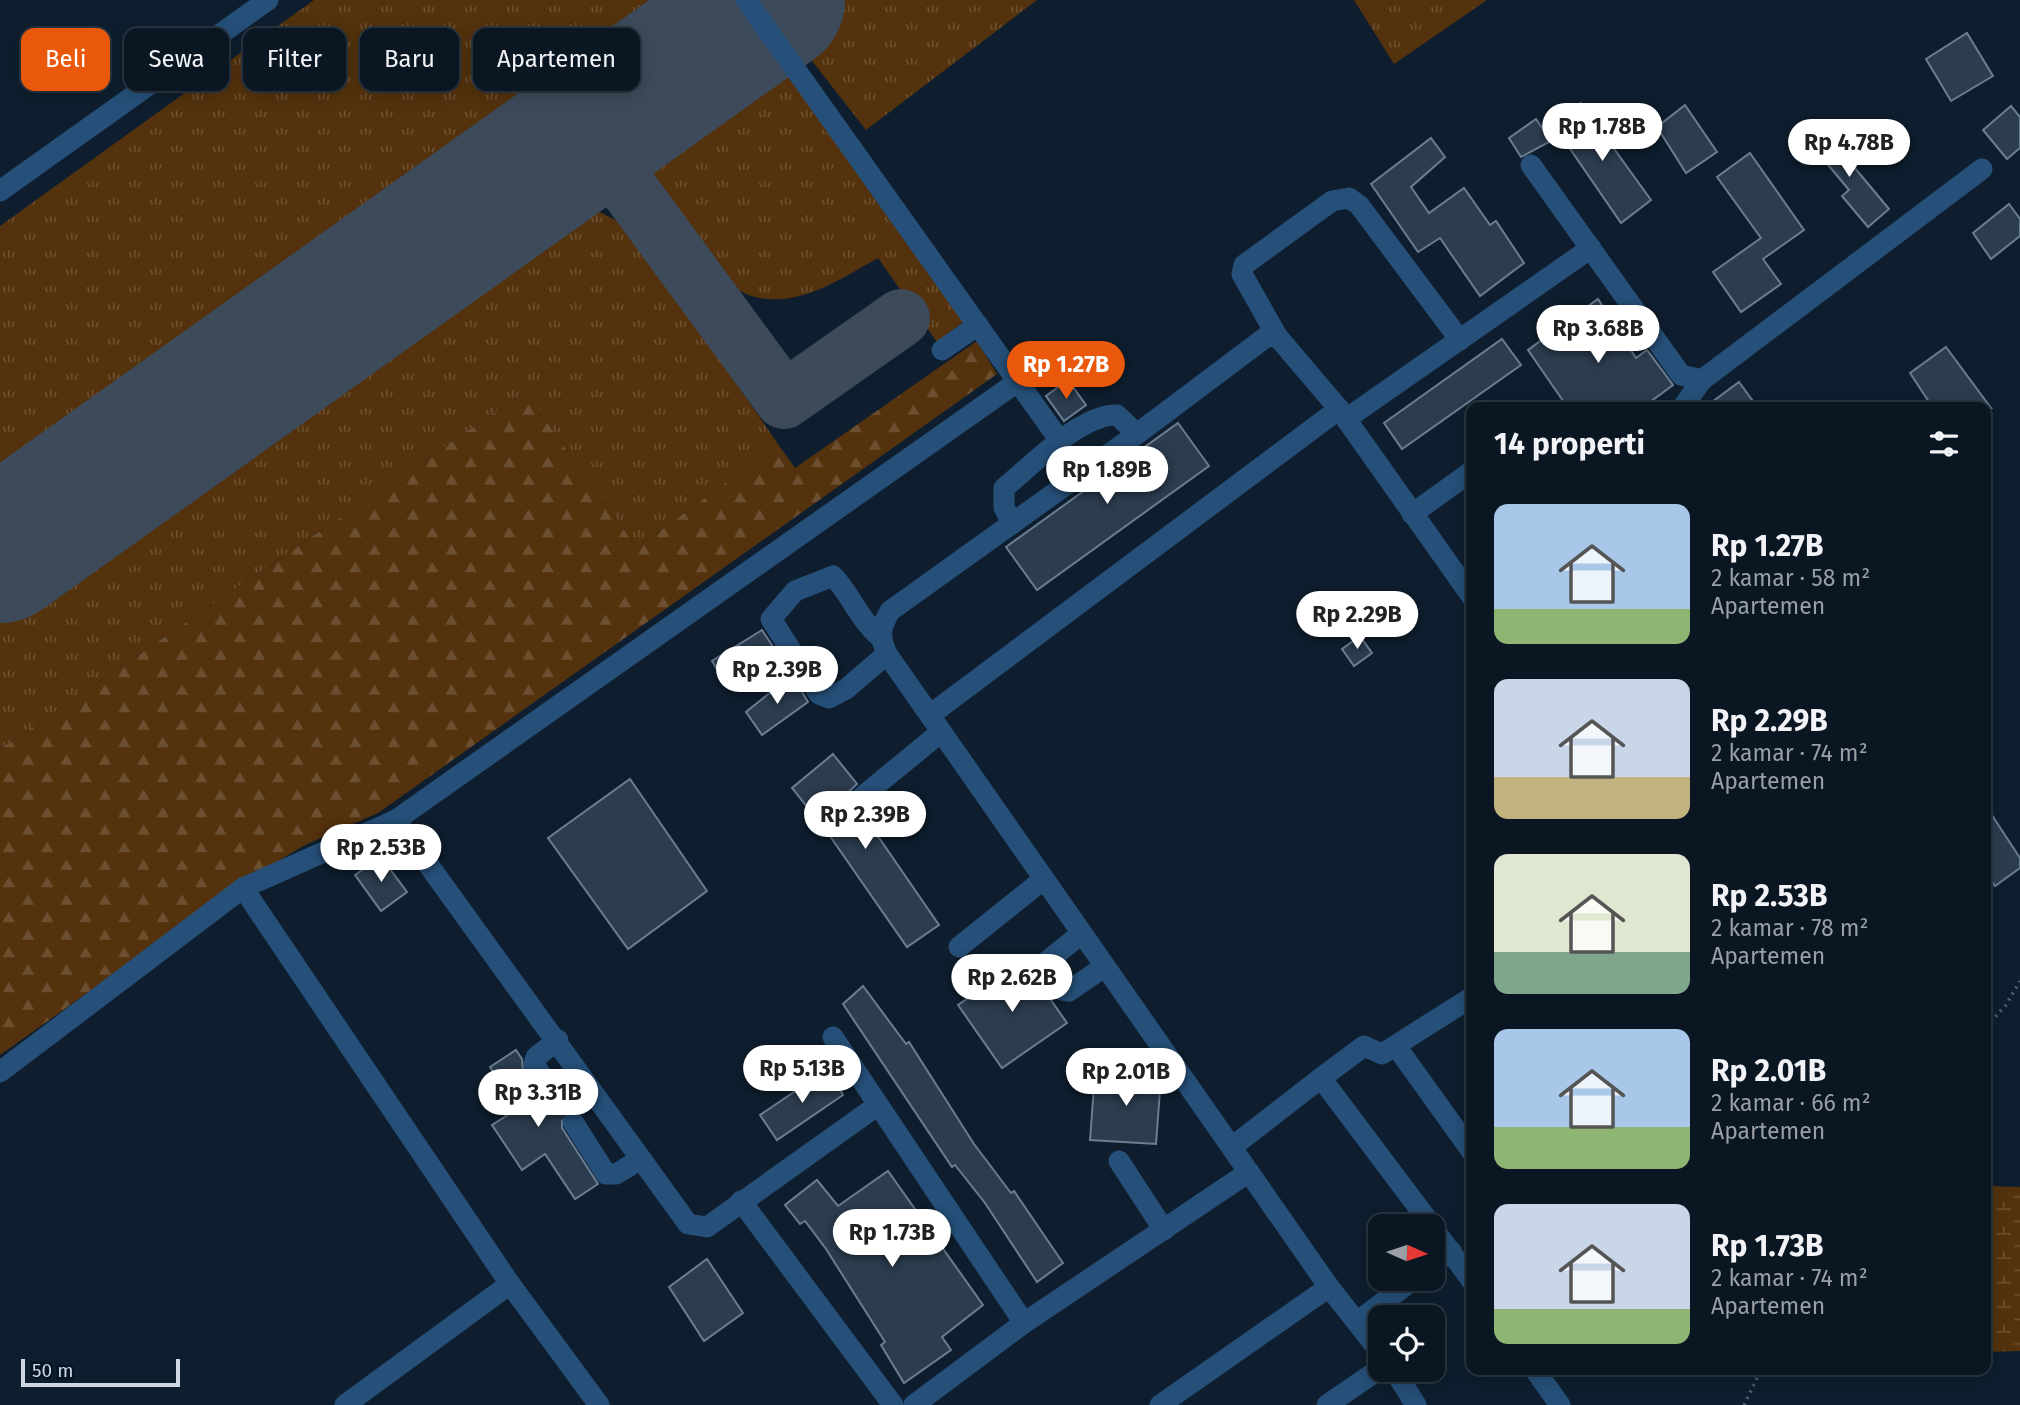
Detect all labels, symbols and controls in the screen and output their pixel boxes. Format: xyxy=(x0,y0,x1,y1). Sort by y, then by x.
chip: Beli xyxy=(21,28,110,91)
chip: Sewa xyxy=(124,28,229,91)
chip: Filter xyxy=(243,28,346,91)
chip: Baru xyxy=(360,28,459,91)
chip: Apartemen xyxy=(473,28,640,91)
pin: Rp 1.78B xyxy=(1530,104,1674,163)
text: Rp 1.78B xyxy=(1558,112,1646,140)
pin: Rp 4.78B xyxy=(1777,120,1921,179)
text: Rp 4.78B xyxy=(1804,128,1894,156)
pin: Rp 3.68B xyxy=(1526,306,1670,365)
text: Rp 3.68B xyxy=(1552,314,1644,342)
pin: Rp 1.27B xyxy=(994,342,1138,401)
text: Rp 1.27B xyxy=(1023,350,1109,378)
icon: filters xyxy=(1925,425,1963,463)
text: 14 properti xyxy=(1494,426,1645,462)
pin: Rp 1.89B xyxy=(1035,447,1179,506)
text: Rp 1.89B xyxy=(1062,455,1152,483)
text: Rp 1.27B xyxy=(1711,528,1823,564)
icon: home xyxy=(1550,532,1634,616)
text: 2 kamar · 58 m² xyxy=(1711,564,1870,592)
pin: Rp 2.29B xyxy=(1285,592,1429,651)
text: Apartemen xyxy=(1711,592,1825,620)
text: Rp 2.29B xyxy=(1312,600,1402,628)
pin: Rp 2.39B xyxy=(705,646,849,706)
text: Rp 2.39B xyxy=(732,655,822,683)
text: Rp 2.29B xyxy=(1711,703,1828,739)
icon: home xyxy=(1550,707,1634,791)
text: 2 kamar · 74 m² xyxy=(1711,739,1868,767)
text: Apartemen xyxy=(1711,767,1825,795)
pin: Rp 2.39B xyxy=(793,792,937,851)
text: Rp 2.39B xyxy=(820,800,910,828)
pin: Rp 2.53B xyxy=(309,824,453,884)
text: Rp 2.53B xyxy=(336,833,426,861)
text: Rp 2.53B xyxy=(1711,878,1827,914)
icon: home xyxy=(1550,882,1634,966)
text: 2 kamar · 78 m² xyxy=(1711,914,1869,942)
text: Apartemen xyxy=(1711,942,1825,970)
pin: Rp 2.62B xyxy=(940,954,1084,1014)
text: Rp 2.62B xyxy=(967,963,1057,991)
pin: Rp 5.13B xyxy=(730,1046,874,1105)
pin: Rp 2.01B xyxy=(1054,1048,1198,1108)
text: Rp 2.01B xyxy=(1711,1053,1826,1089)
text: Rp 5.13B xyxy=(759,1054,845,1082)
text: Rp 2.01B xyxy=(1082,1057,1170,1085)
icon: home xyxy=(1550,1057,1634,1141)
pin: Rp 3.31B xyxy=(466,1070,610,1129)
text: Rp 3.31B xyxy=(494,1078,582,1106)
text: 2 kamar · 66 m² xyxy=(1711,1089,1871,1117)
text: Apartemen xyxy=(1711,1117,1825,1145)
pin: Rp 1.73B xyxy=(820,1210,964,1269)
north arrow xyxy=(1368,1214,1446,1292)
map controls xyxy=(1368,1214,1445,1382)
text: Rp 1.73B xyxy=(849,1218,935,1246)
text: Rp 1.73B xyxy=(1711,1228,1824,1264)
icon: home xyxy=(1550,1232,1634,1316)
text: 2 kamar · 74 m² xyxy=(1711,1264,1868,1292)
text: Apartemen xyxy=(1711,1292,1825,1320)
button: locate xyxy=(1368,1305,1445,1382)
scale bar xyxy=(21,1356,180,1388)
text: 50 m xyxy=(32,1359,73,1382)

